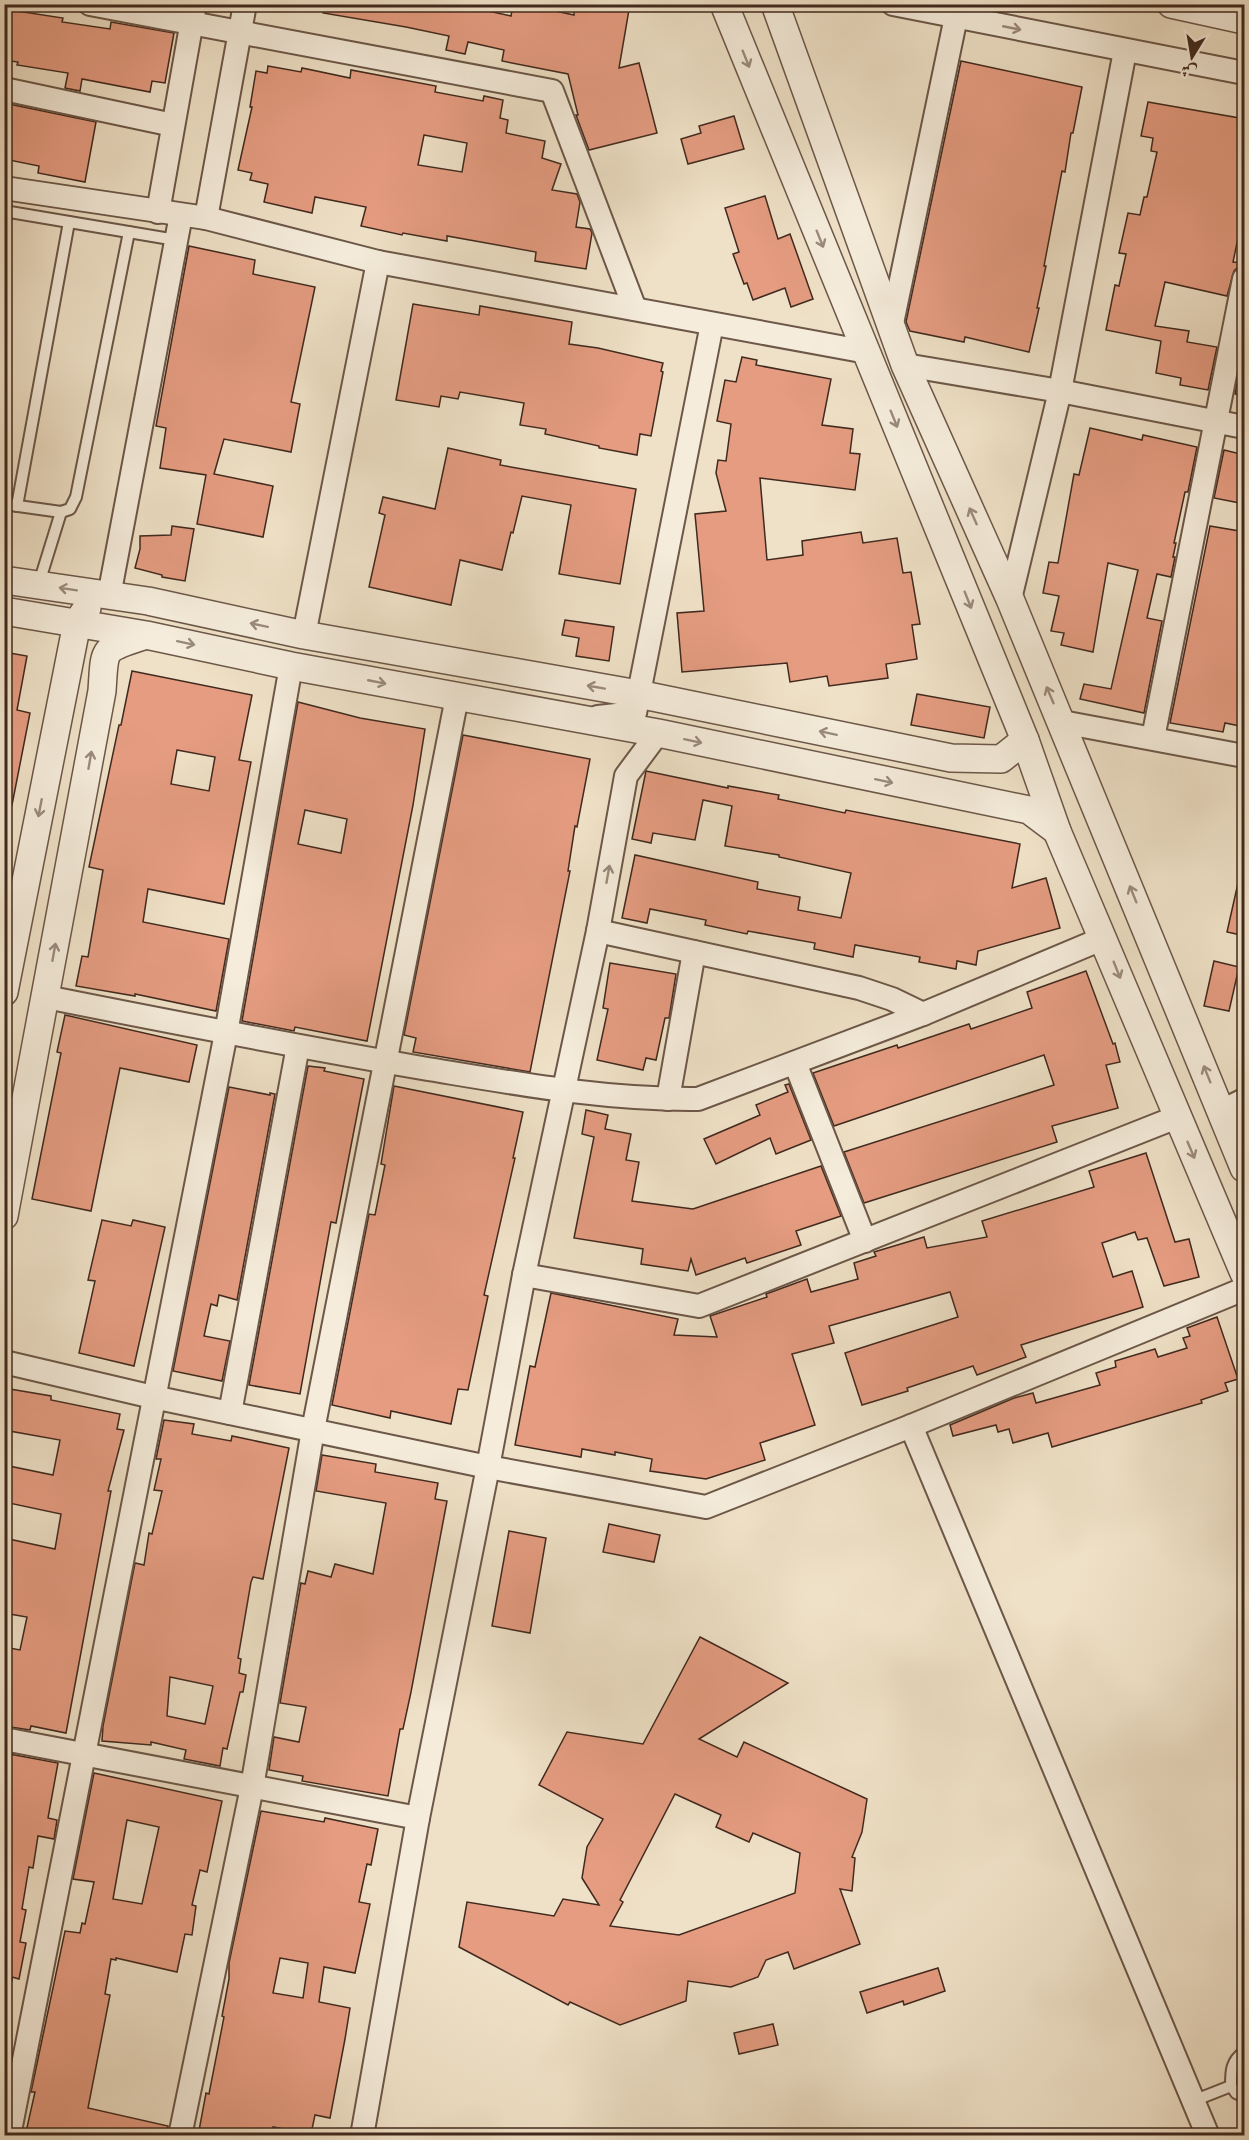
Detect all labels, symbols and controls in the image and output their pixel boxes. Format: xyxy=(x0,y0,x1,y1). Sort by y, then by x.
one-way arrow xyxy=(1002,23,1021,34)
north arrow xyxy=(1162,27,1222,87)
one-way arrow xyxy=(741,49,752,67)
text: ش xyxy=(1179,58,1199,83)
one-way arrow xyxy=(815,229,826,248)
one-way arrow xyxy=(889,410,900,428)
one-way arrow xyxy=(967,507,978,525)
one-way arrow xyxy=(59,584,78,595)
one-way arrow xyxy=(963,590,974,609)
one-way arrow xyxy=(250,619,270,630)
one-way arrow xyxy=(176,638,195,649)
one-way arrow xyxy=(367,677,387,688)
one-way arrow xyxy=(586,681,606,692)
one-way arrow xyxy=(1044,686,1055,704)
one-way arrow xyxy=(819,727,839,738)
one-way arrow xyxy=(683,735,702,747)
one-way arrow xyxy=(84,751,95,770)
one-way arrow xyxy=(874,775,893,787)
one-way arrow xyxy=(34,798,45,817)
one-way arrow xyxy=(603,864,614,884)
one-way arrow xyxy=(1127,885,1138,904)
one-way arrow xyxy=(49,943,60,962)
one-way arrow xyxy=(1112,960,1123,979)
one-way arrow xyxy=(1201,1066,1212,1084)
one-way arrow xyxy=(1186,1141,1197,1159)

